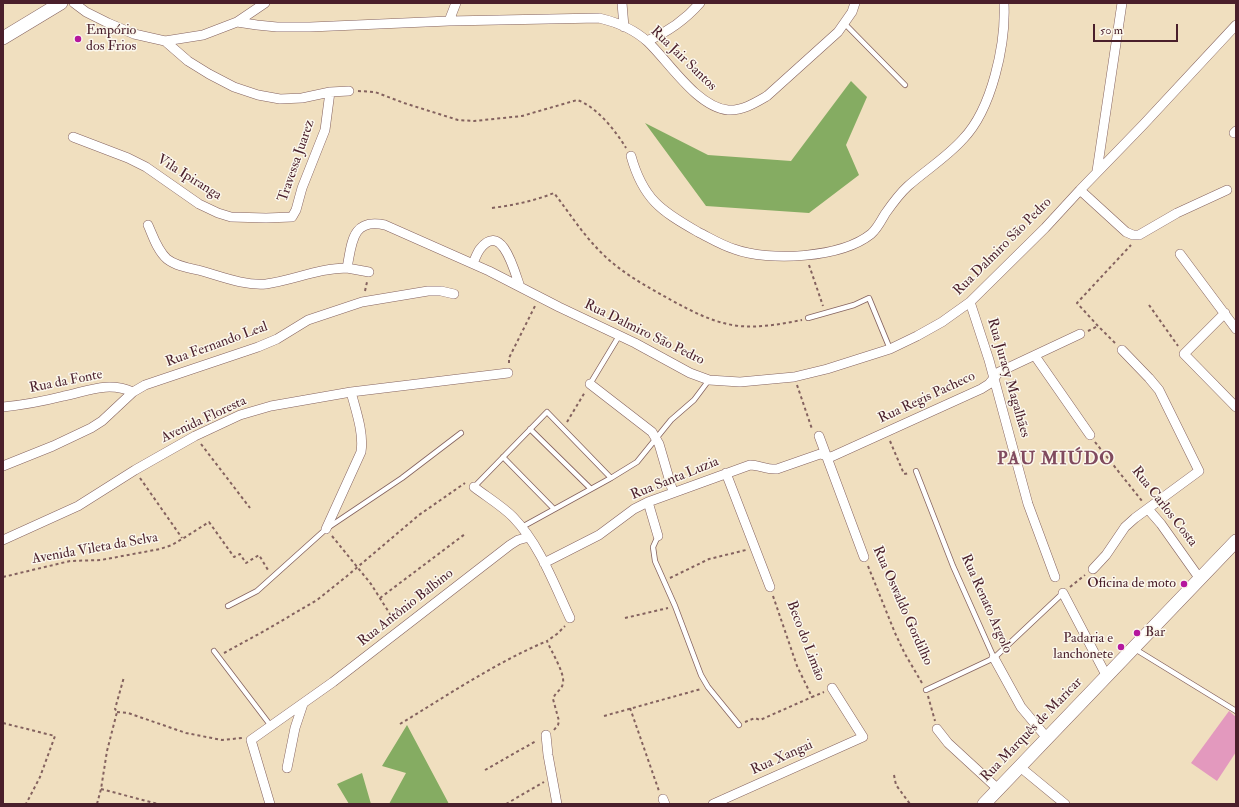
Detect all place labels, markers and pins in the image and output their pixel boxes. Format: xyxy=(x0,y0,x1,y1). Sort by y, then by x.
place label: Empório dos Frios xyxy=(86,23,136,56)
marker: Empório dos Frios xyxy=(73,34,83,44)
place label: Oficina de moto xyxy=(1087,576,1176,592)
marker: Oficina de moto xyxy=(1179,579,1189,589)
place label: Bar xyxy=(1145,625,1165,641)
marker: Bar xyxy=(1132,628,1142,638)
place label: Padaria e lanchonete xyxy=(1053,631,1113,664)
marker: Padaria e lanchonete xyxy=(1116,642,1126,652)

